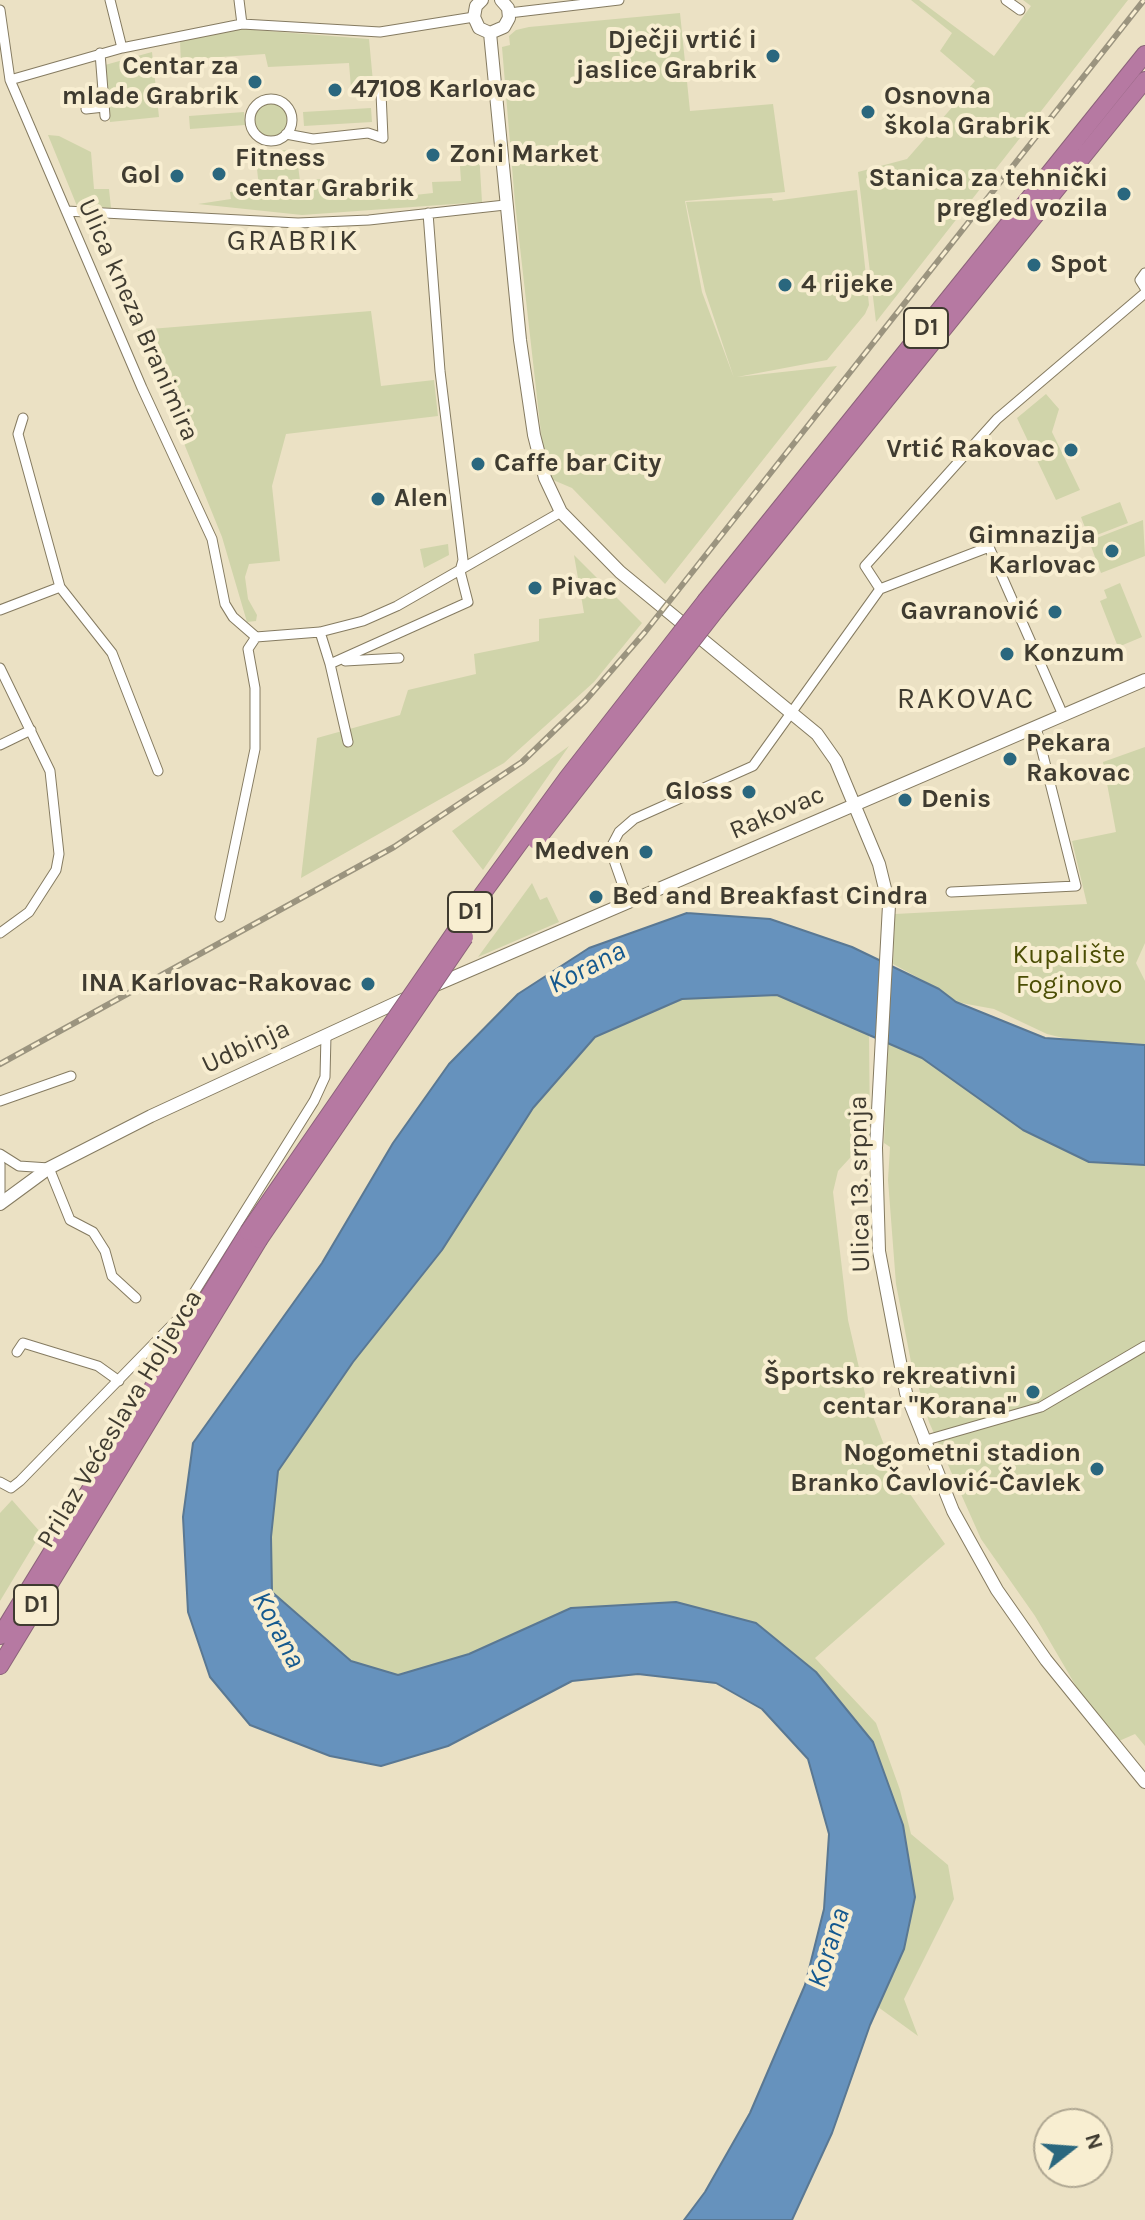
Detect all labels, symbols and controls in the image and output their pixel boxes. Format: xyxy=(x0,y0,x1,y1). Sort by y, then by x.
place label: Dječji vrtić i jaslice Grabrik xyxy=(576,25,757,86)
marker: Dječji vrtić i jaslice Grabrik xyxy=(764,47,782,65)
place label: Centar za mlade Grabrik xyxy=(62,51,239,112)
marker: Centar za mlade Grabrik xyxy=(246,73,264,91)
place label: 47108 Karlovac xyxy=(351,74,536,106)
marker: 47108 Karlovac xyxy=(326,81,344,99)
place label: Osnovna škola Grabrik xyxy=(884,81,1051,142)
marker: Osnovna škola Grabrik xyxy=(859,103,877,121)
place label: Zoni Market xyxy=(449,139,599,171)
place label: Fitness centar Grabrik xyxy=(235,143,414,204)
marker: Zoni Market xyxy=(424,146,442,164)
place label: Gol xyxy=(121,160,161,192)
place label: Stanica za tehnički pregled vozila xyxy=(868,163,1108,224)
marker: Fitness centar Grabrik xyxy=(210,165,228,183)
marker: Gol xyxy=(168,167,186,185)
marker: Stanica za tehnički pregled vozila xyxy=(1115,185,1133,203)
street label: Ulica kneza Branimira xyxy=(71,194,205,446)
district label: GRABRIK xyxy=(227,223,359,259)
place label: Spot xyxy=(1050,249,1107,281)
marker: Spot xyxy=(1025,256,1043,274)
place label: 4 rijeke xyxy=(801,269,893,301)
marker: 4 rijeke xyxy=(776,276,794,294)
road number: D1 xyxy=(904,308,948,348)
place label: Vrtić Rakovac xyxy=(886,434,1055,466)
marker: Vrtić Rakovac xyxy=(1062,441,1080,459)
place label: Caffe bar City xyxy=(494,448,661,480)
marker: Caffe bar City xyxy=(469,455,487,473)
place label: Alen xyxy=(394,483,448,515)
marker: Alen xyxy=(369,490,387,508)
place label: Gimnazija Karlovac xyxy=(968,520,1096,582)
marker: Gimnazija Karlovac xyxy=(1103,542,1121,560)
place label: Pivac xyxy=(551,572,617,604)
marker: Pivac xyxy=(526,579,544,597)
place label: Gavranović xyxy=(901,596,1039,628)
marker: Gavranović xyxy=(1046,603,1064,621)
place label: Konzum xyxy=(1023,638,1125,670)
marker: Konzum xyxy=(998,645,1016,663)
district label: RAKOVAC xyxy=(897,681,1035,717)
place label: Pekara Rakovac xyxy=(1026,728,1131,790)
marker: Pekara Rakovac xyxy=(1001,750,1019,768)
place label: Gloss xyxy=(665,776,733,808)
street label: Rakovac xyxy=(725,779,829,847)
marker: Gloss xyxy=(740,783,758,801)
place label: Denis xyxy=(921,784,991,816)
marker: Denis xyxy=(896,791,914,809)
place label: Medven xyxy=(534,836,630,868)
marker: Medven xyxy=(637,843,655,861)
place label: Bed and Breakfast Cindra xyxy=(612,881,928,913)
marker: Bed and Breakfast Cindra xyxy=(587,888,605,906)
road number: D1 xyxy=(448,892,492,932)
water label: Korana xyxy=(543,934,631,1002)
park label: Kupalište Foginovo xyxy=(1013,940,1125,1002)
place label: INA Karlovac-Rakovac xyxy=(81,968,352,1000)
marker: INA Karlovac-Rakovac xyxy=(359,975,377,993)
street label: Udbinja xyxy=(197,1013,295,1081)
street label: Ulica 13. srpnja xyxy=(843,1095,877,1273)
street label: Prilaz Većeslava Holjevca xyxy=(31,1284,209,1554)
place label: Športsko rekreativni centar "Korana" xyxy=(763,1361,1017,1422)
marker: Športsko rekreativni centar "Korana" xyxy=(1024,1383,1042,1401)
place label: Nogometni stadion Branko Čavlović-Čavlek xyxy=(790,1438,1081,1500)
marker: Nogometni stadion Branko Čavlović-Čavlek xyxy=(1088,1460,1106,1478)
road number: D1 xyxy=(14,1585,58,1625)
water label: Korana xyxy=(244,1586,312,1674)
water label: Korana xyxy=(800,1904,858,1992)
north arrow xyxy=(1033,2108,1113,2188)
text: N xyxy=(1079,2130,1109,2153)

